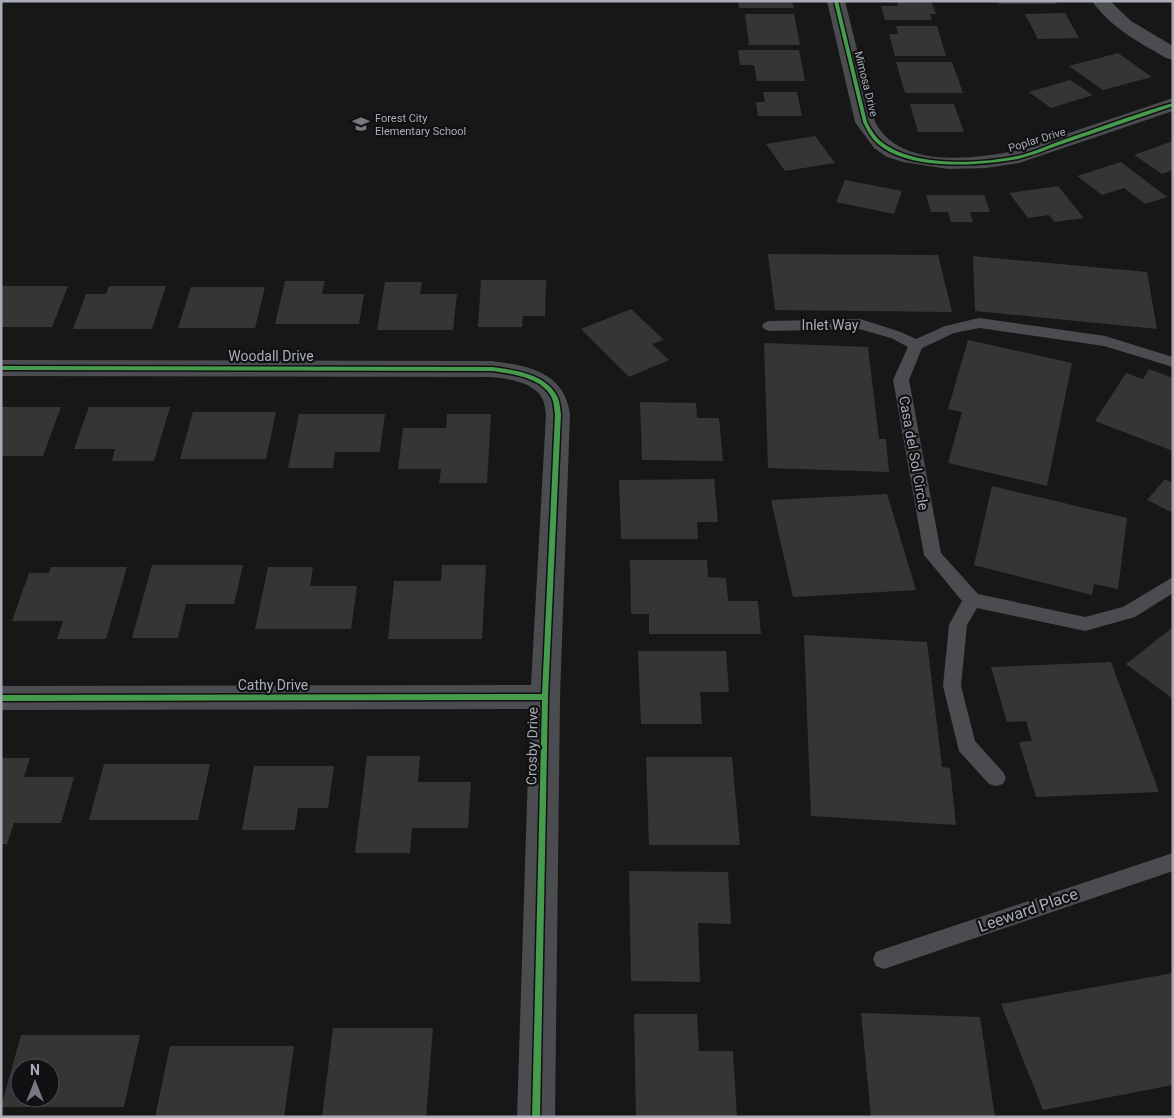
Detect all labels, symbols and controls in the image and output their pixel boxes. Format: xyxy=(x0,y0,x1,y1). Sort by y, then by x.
street label: Mimosa Drive xyxy=(852,50,880,118)
place label: Forest City Elementary School xyxy=(375,112,466,138)
school or university icon: Forest City Elementary School xyxy=(351,114,371,134)
street label: Poplar Drive xyxy=(1007,125,1067,155)
street label: Inlet Way xyxy=(802,317,859,333)
street label: Woodall Drive xyxy=(228,348,314,364)
street label: Casa del Sol Circle xyxy=(896,395,932,511)
street label: Cathy Drive xyxy=(238,677,308,693)
street label: Crosby Drive xyxy=(523,707,541,785)
street label: Leeward Place xyxy=(976,884,1080,936)
north arrow xyxy=(10,1058,60,1108)
text: N xyxy=(30,1062,40,1078)

